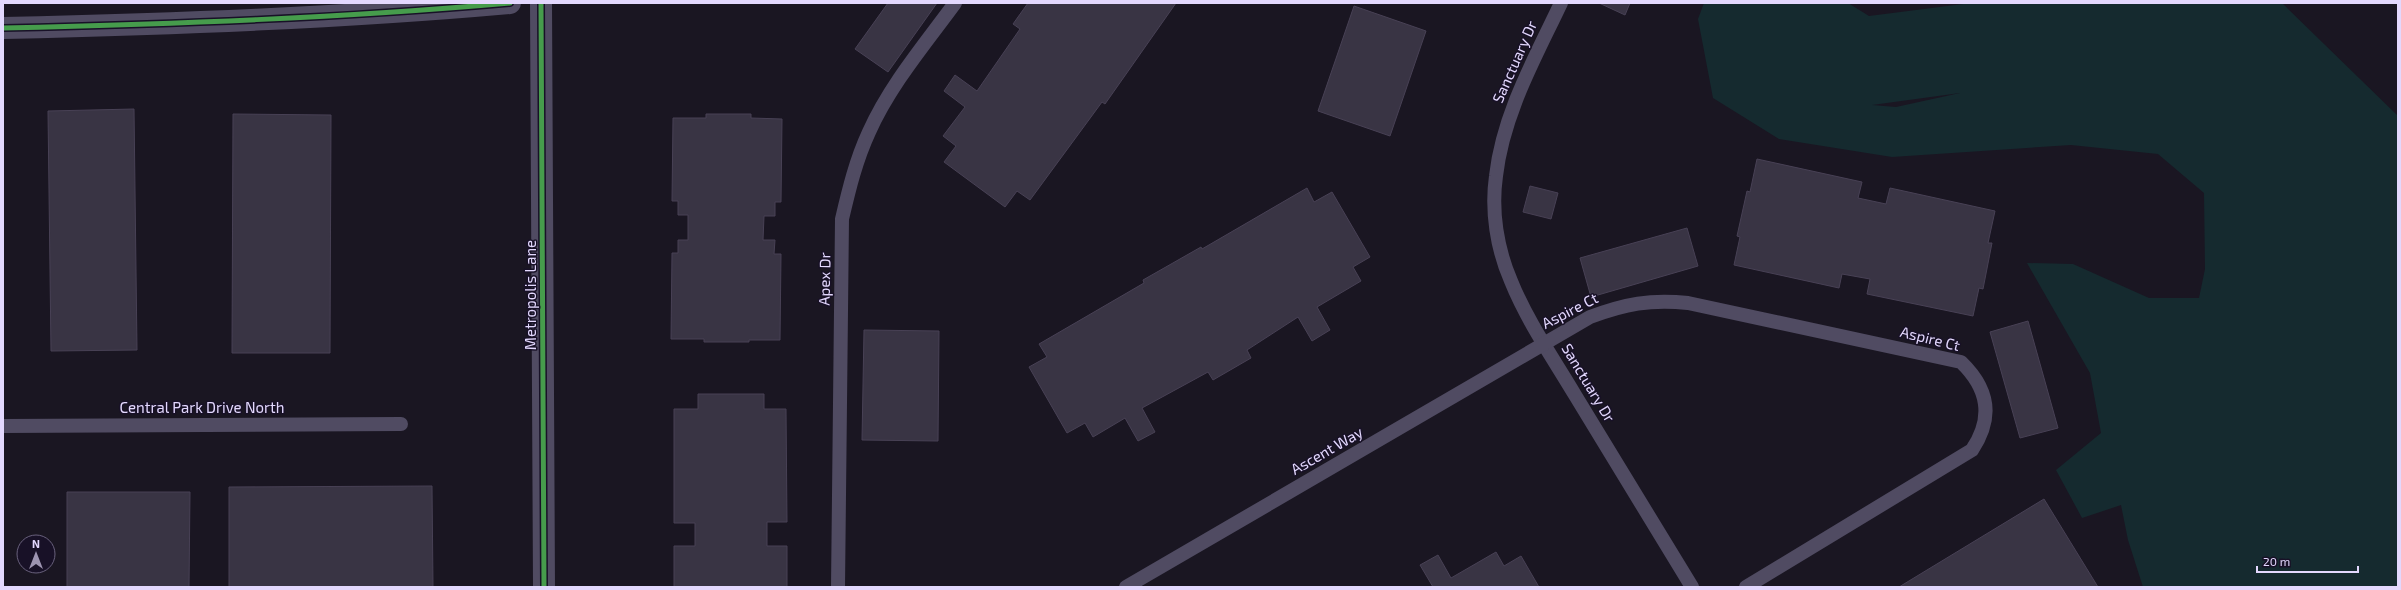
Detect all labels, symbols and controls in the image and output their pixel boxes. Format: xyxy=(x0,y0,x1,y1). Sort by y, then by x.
street label: Sanctuary Dr xyxy=(1488,18,1540,106)
street label: Metropolis Lane xyxy=(521,240,539,350)
street label: Apex Dr xyxy=(815,252,833,306)
street label: Aspire Ct xyxy=(1538,288,1601,332)
street label: Aspire Ct xyxy=(1899,322,1962,354)
street label: Sanctuary Dr xyxy=(1558,340,1619,425)
street label: Central Park Drive North xyxy=(119,398,285,416)
street label: Ascent Way xyxy=(1287,422,1366,478)
north arrow xyxy=(16,534,56,574)
text: N xyxy=(32,537,40,550)
scale bar xyxy=(2257,548,2358,574)
text: 20 m xyxy=(2263,554,2290,568)

